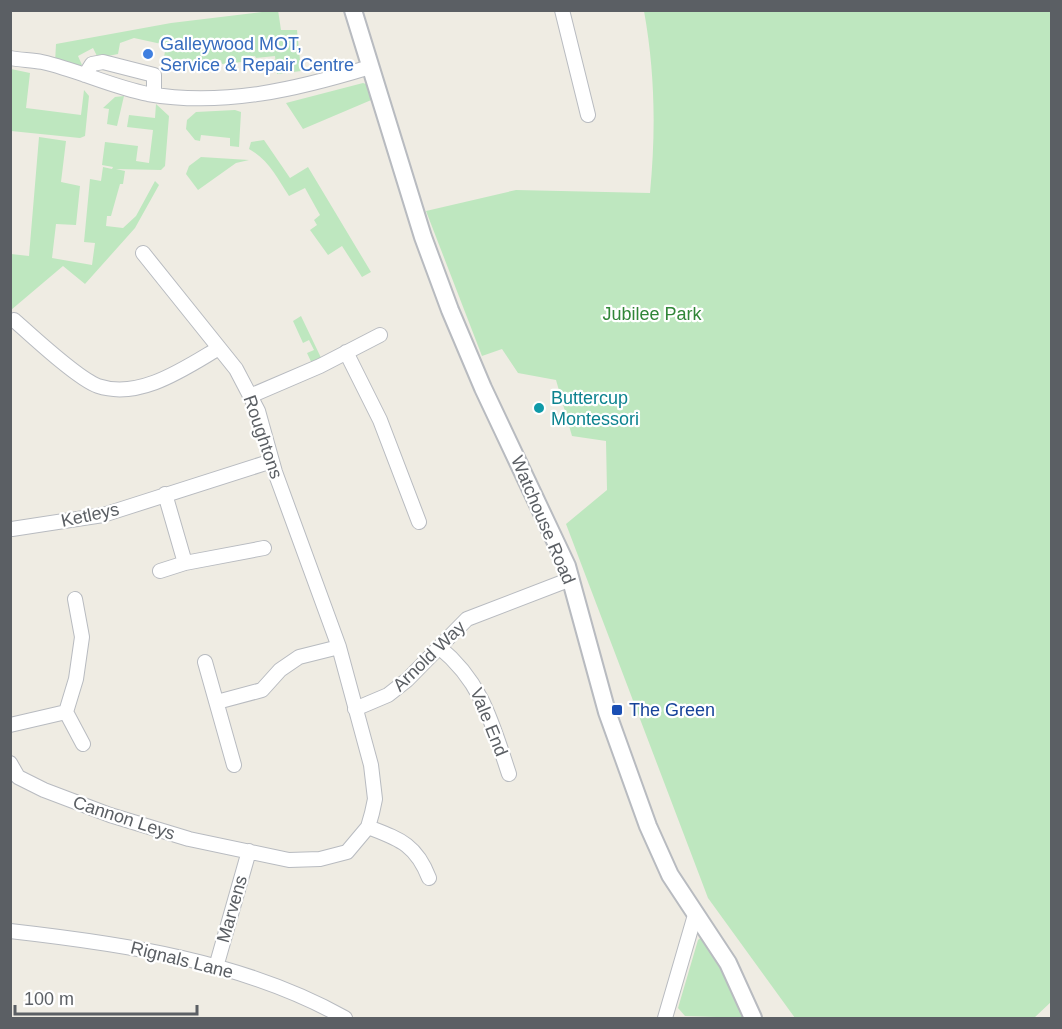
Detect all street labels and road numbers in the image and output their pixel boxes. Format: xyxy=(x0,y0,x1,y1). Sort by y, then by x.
street label: Roughtons xyxy=(239,393,287,481)
street label: Watchouse Road xyxy=(507,453,579,587)
street label: Ketleys xyxy=(59,499,121,531)
street label: Arnold Way xyxy=(389,617,469,695)
street label: Vale End xyxy=(466,685,512,759)
street label: Cannon Leys xyxy=(70,792,178,844)
street label: Marvens xyxy=(213,873,251,945)
street label: Rignals Lane xyxy=(129,938,235,982)

